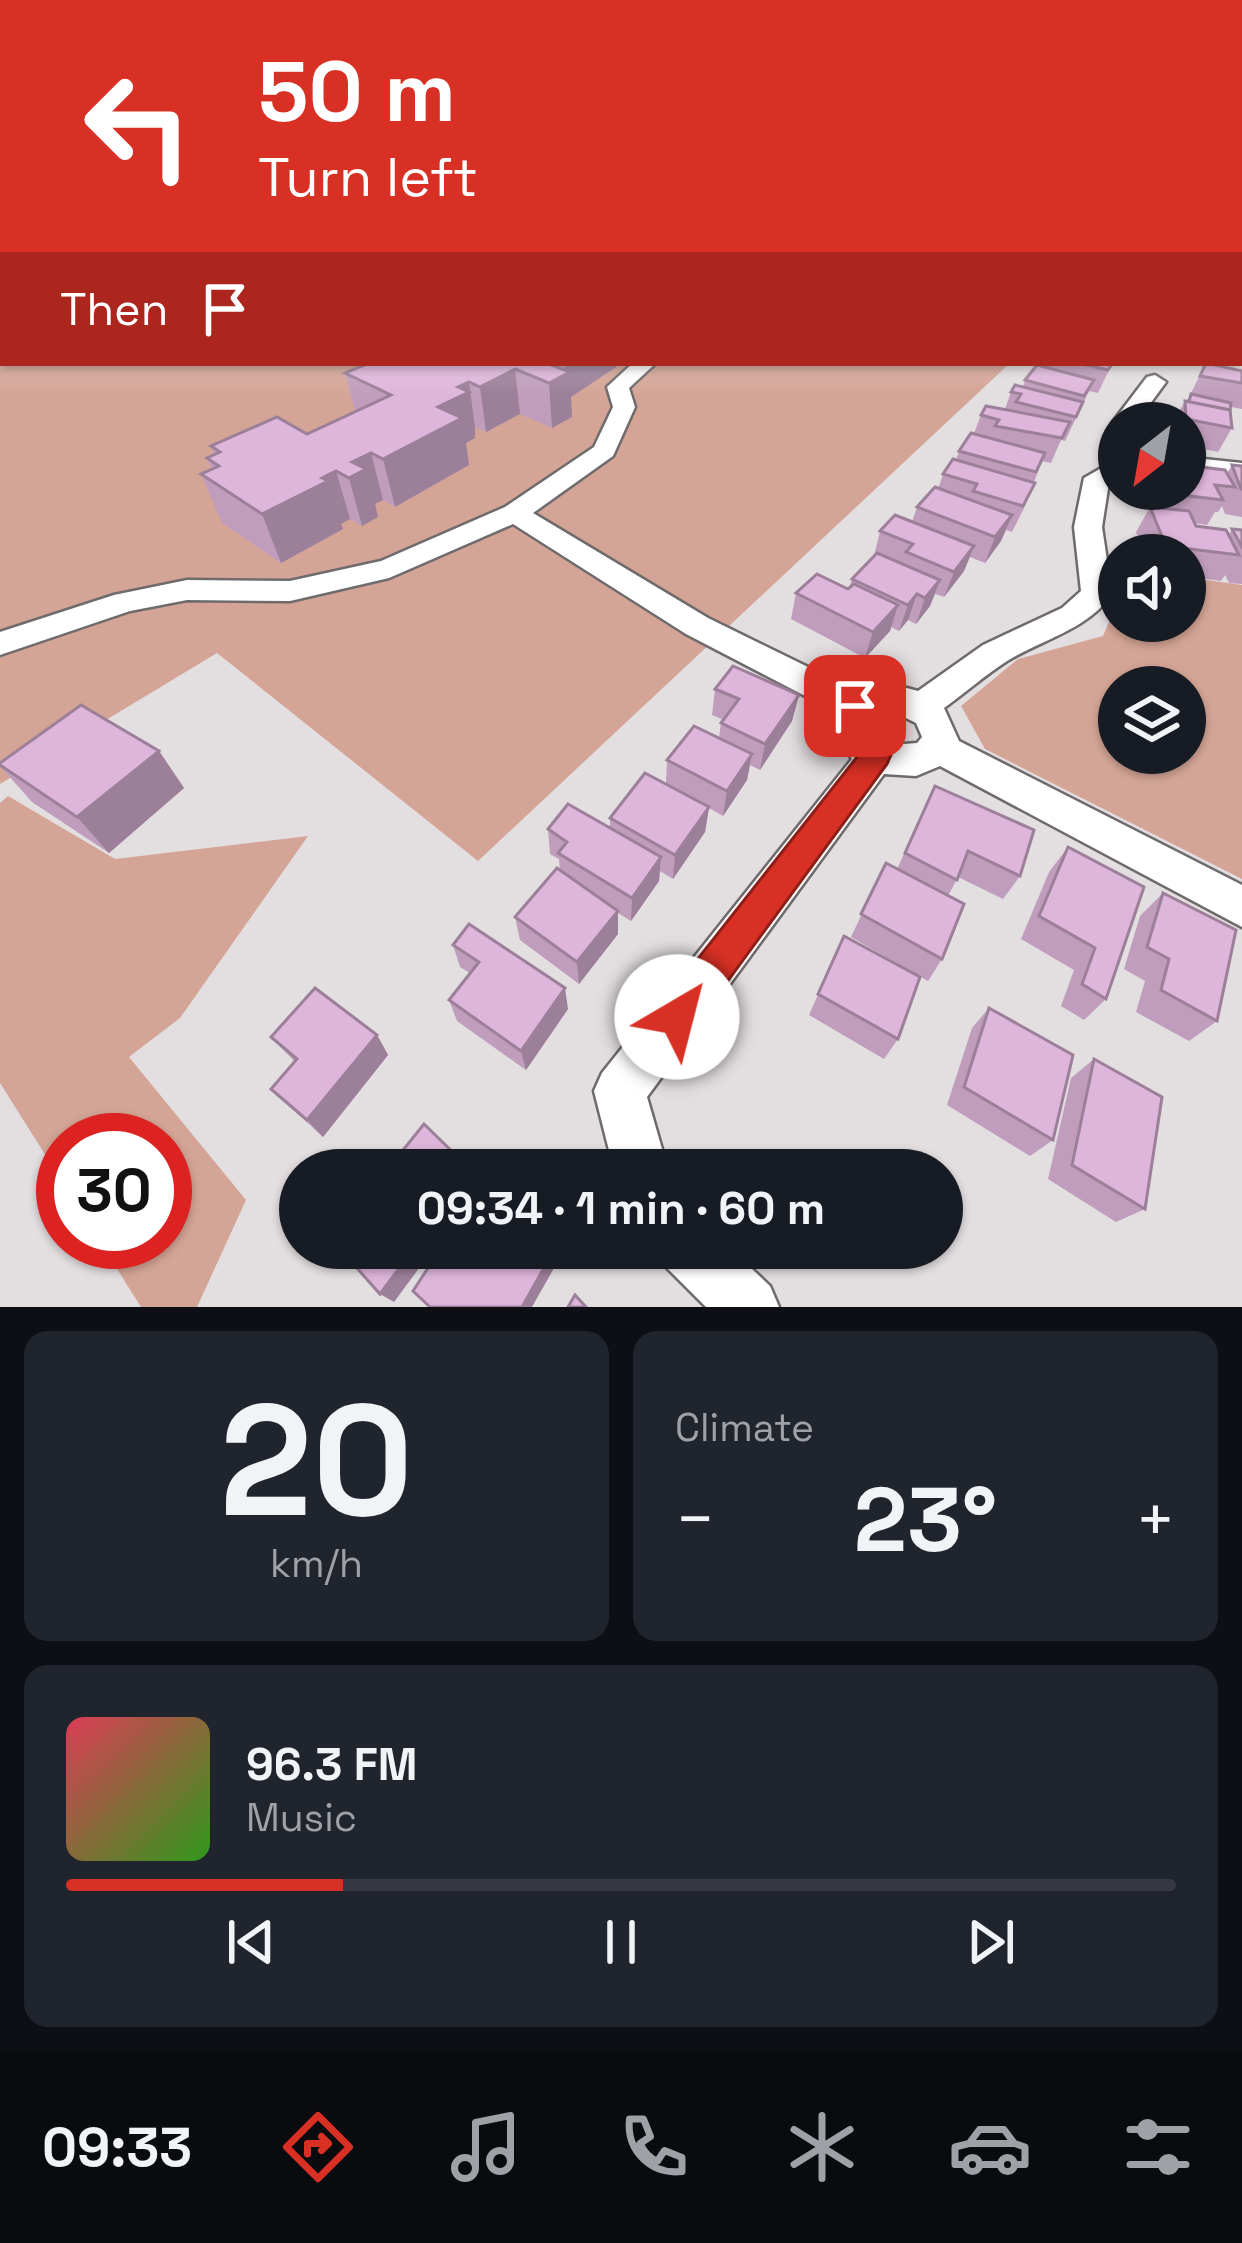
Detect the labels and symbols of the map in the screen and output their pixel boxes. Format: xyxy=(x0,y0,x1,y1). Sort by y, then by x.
north arrow xyxy=(1098,402,1206,510)
pin xyxy=(804,655,906,757)
position arrow xyxy=(614,954,740,1080)
speed limit sign: 30 xyxy=(36,1113,192,1269)

